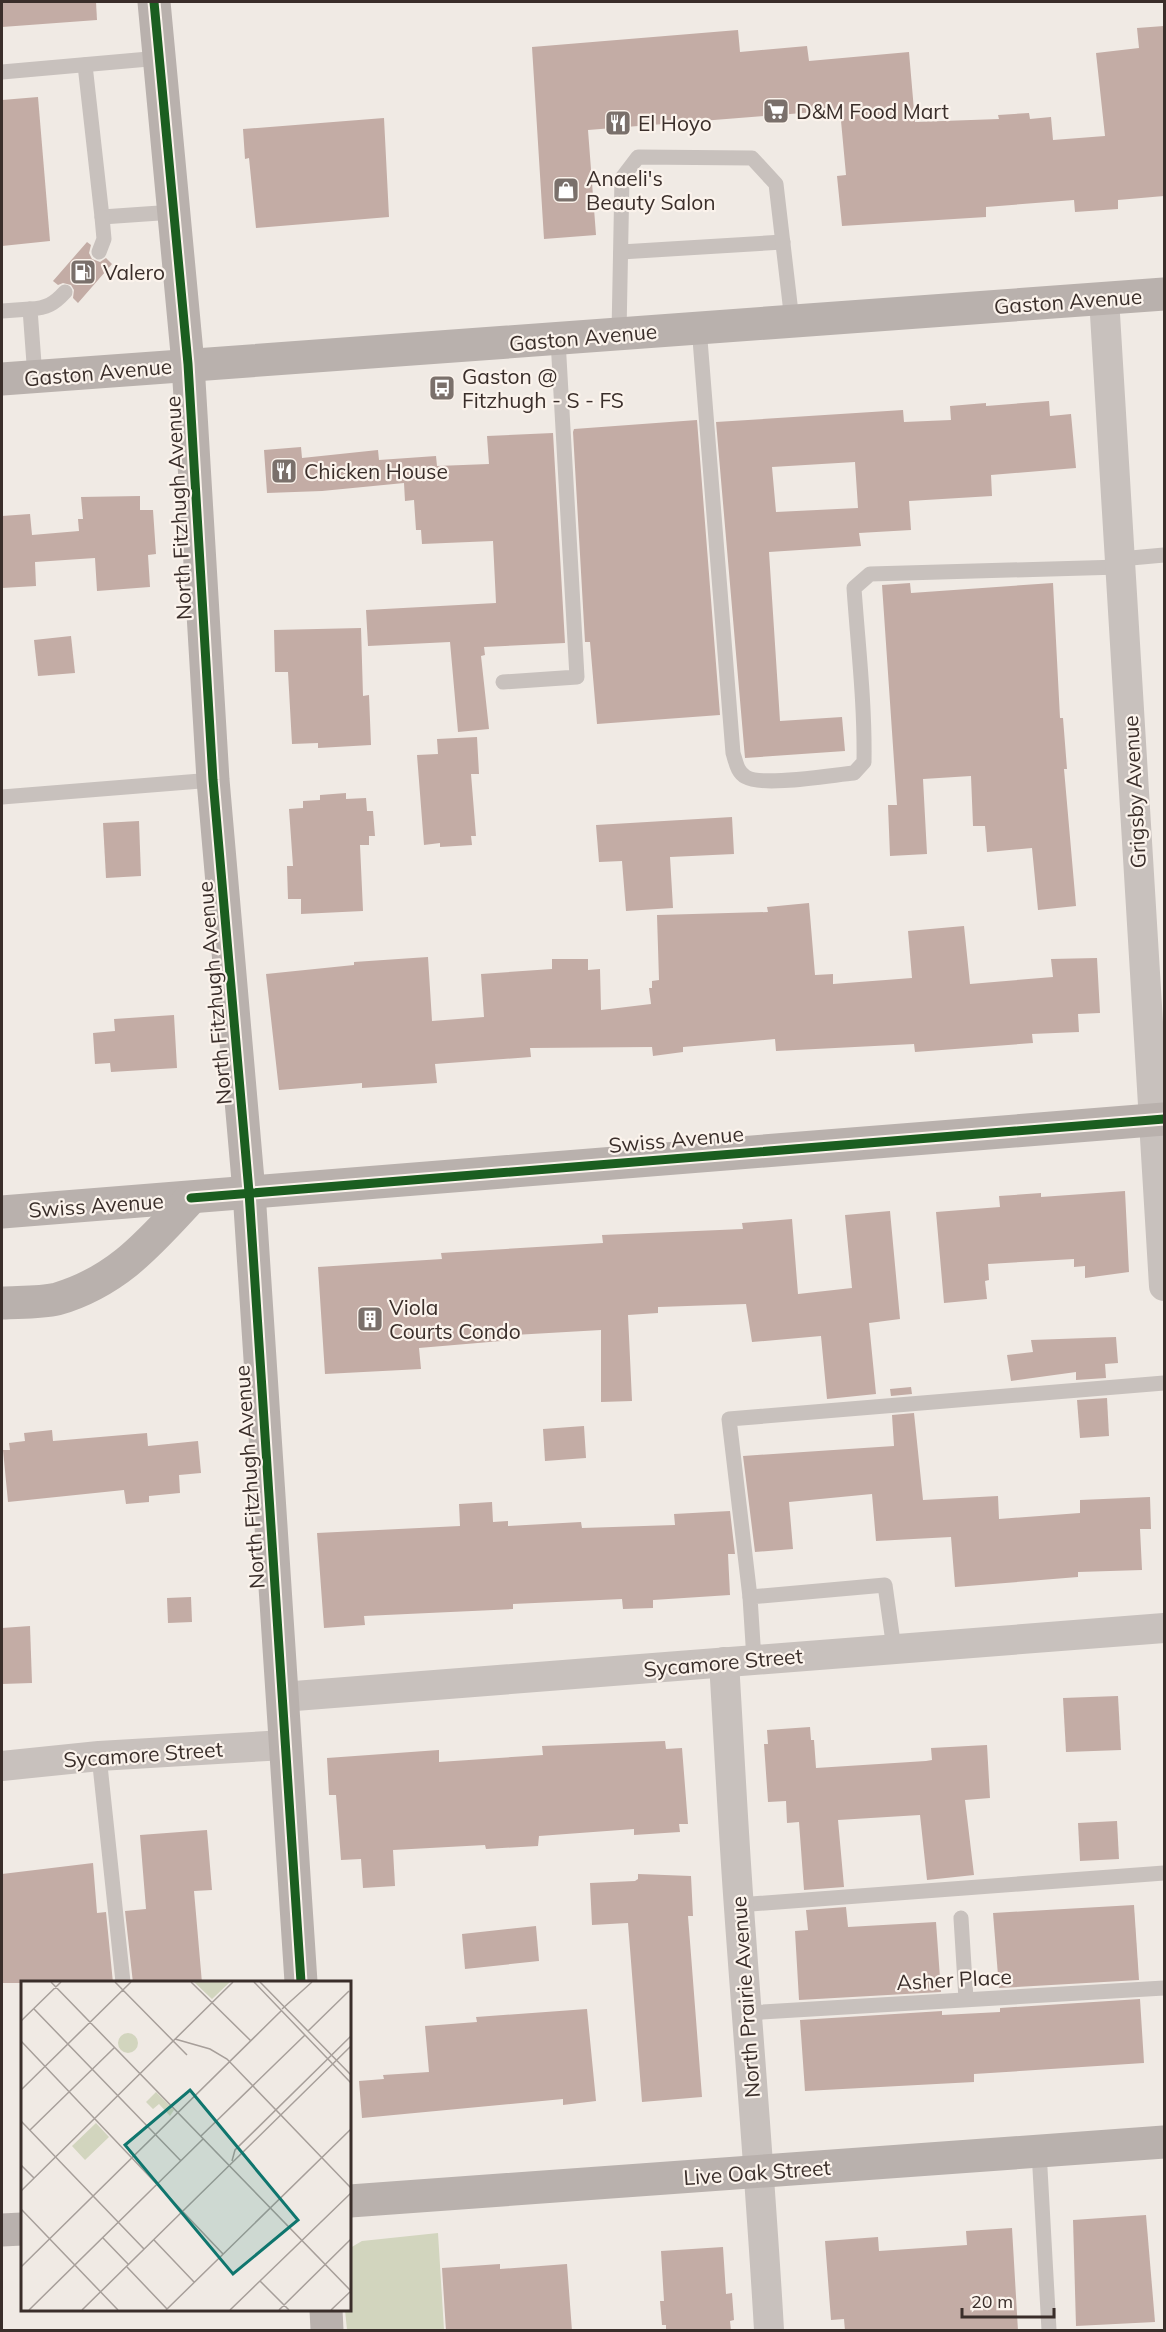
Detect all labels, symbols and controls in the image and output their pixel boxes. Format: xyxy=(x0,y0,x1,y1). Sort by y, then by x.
supermarket icon: D&M Food Mart xyxy=(761,96,791,126)
place label: D&M Food Mart xyxy=(796,98,949,124)
restaurant icon: El Hoyo xyxy=(603,108,633,138)
place label: El Hoyo xyxy=(638,110,712,136)
place label: Anaeli's Beauty Salon xyxy=(586,165,716,215)
shop icon: Anaeli's Beauty Salon xyxy=(551,175,581,205)
fuel station icon: Valero xyxy=(68,257,98,287)
place label: Valero xyxy=(103,259,165,285)
street label: Gaston Avenue xyxy=(993,283,1143,319)
street label: Gaston Avenue xyxy=(508,318,658,356)
street label: Gaston Avenue xyxy=(23,353,173,391)
place label: Gaston @ Fitzhugh - S - FS xyxy=(462,363,624,413)
bus stop icon: Gaston @ Fitzhugh - S - FS xyxy=(427,373,457,403)
street label: North Fitzhugh Avenue xyxy=(159,395,197,621)
restaurant icon: Chicken House xyxy=(269,456,299,486)
place label: Chicken House xyxy=(304,458,448,484)
street label: Grigsby Avenue xyxy=(1117,715,1151,869)
street label: North Fitzhugh Avenue xyxy=(191,880,237,1106)
street label: Swiss Avenue xyxy=(607,1120,745,1158)
street label: Swiss Avenue xyxy=(27,1187,165,1223)
place label: Viola Courts Condo xyxy=(389,1294,521,1344)
building icon: Viola Courts Condo xyxy=(355,1304,385,1334)
street label: North Fitzhugh Avenue xyxy=(228,1364,270,1590)
street label: Sycamore Street xyxy=(642,1642,804,1682)
street label: Sycamore Street xyxy=(62,1735,224,1773)
street label: North Prairie Avenue xyxy=(725,1895,765,2099)
street label: Asher Place xyxy=(896,1963,1012,1995)
inset map xyxy=(21,1981,351,2311)
street label: Live Oak Street xyxy=(683,2154,831,2190)
scale bar xyxy=(962,2281,1054,2319)
text: 20 m xyxy=(971,2290,1013,2313)

